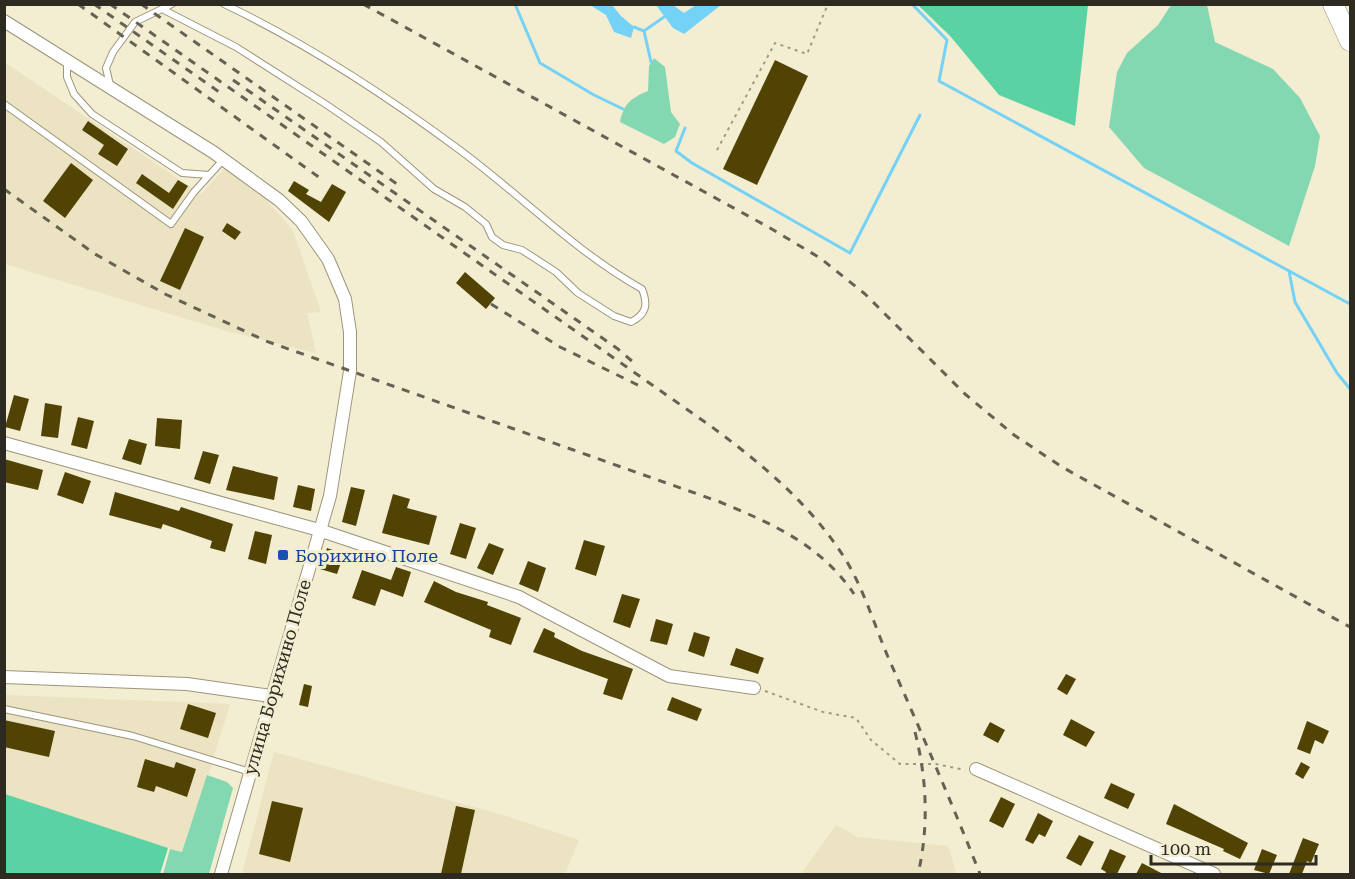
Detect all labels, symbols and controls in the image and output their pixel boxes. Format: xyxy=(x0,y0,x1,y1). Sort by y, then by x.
place label: Борихино Поле xyxy=(295,545,438,566)
marker: Борихино Поле xyxy=(276,548,290,562)
street label: улица Борихино Поле xyxy=(239,577,315,777)
scale bar xyxy=(1151,828,1316,866)
text: 100 m xyxy=(1160,838,1211,859)

